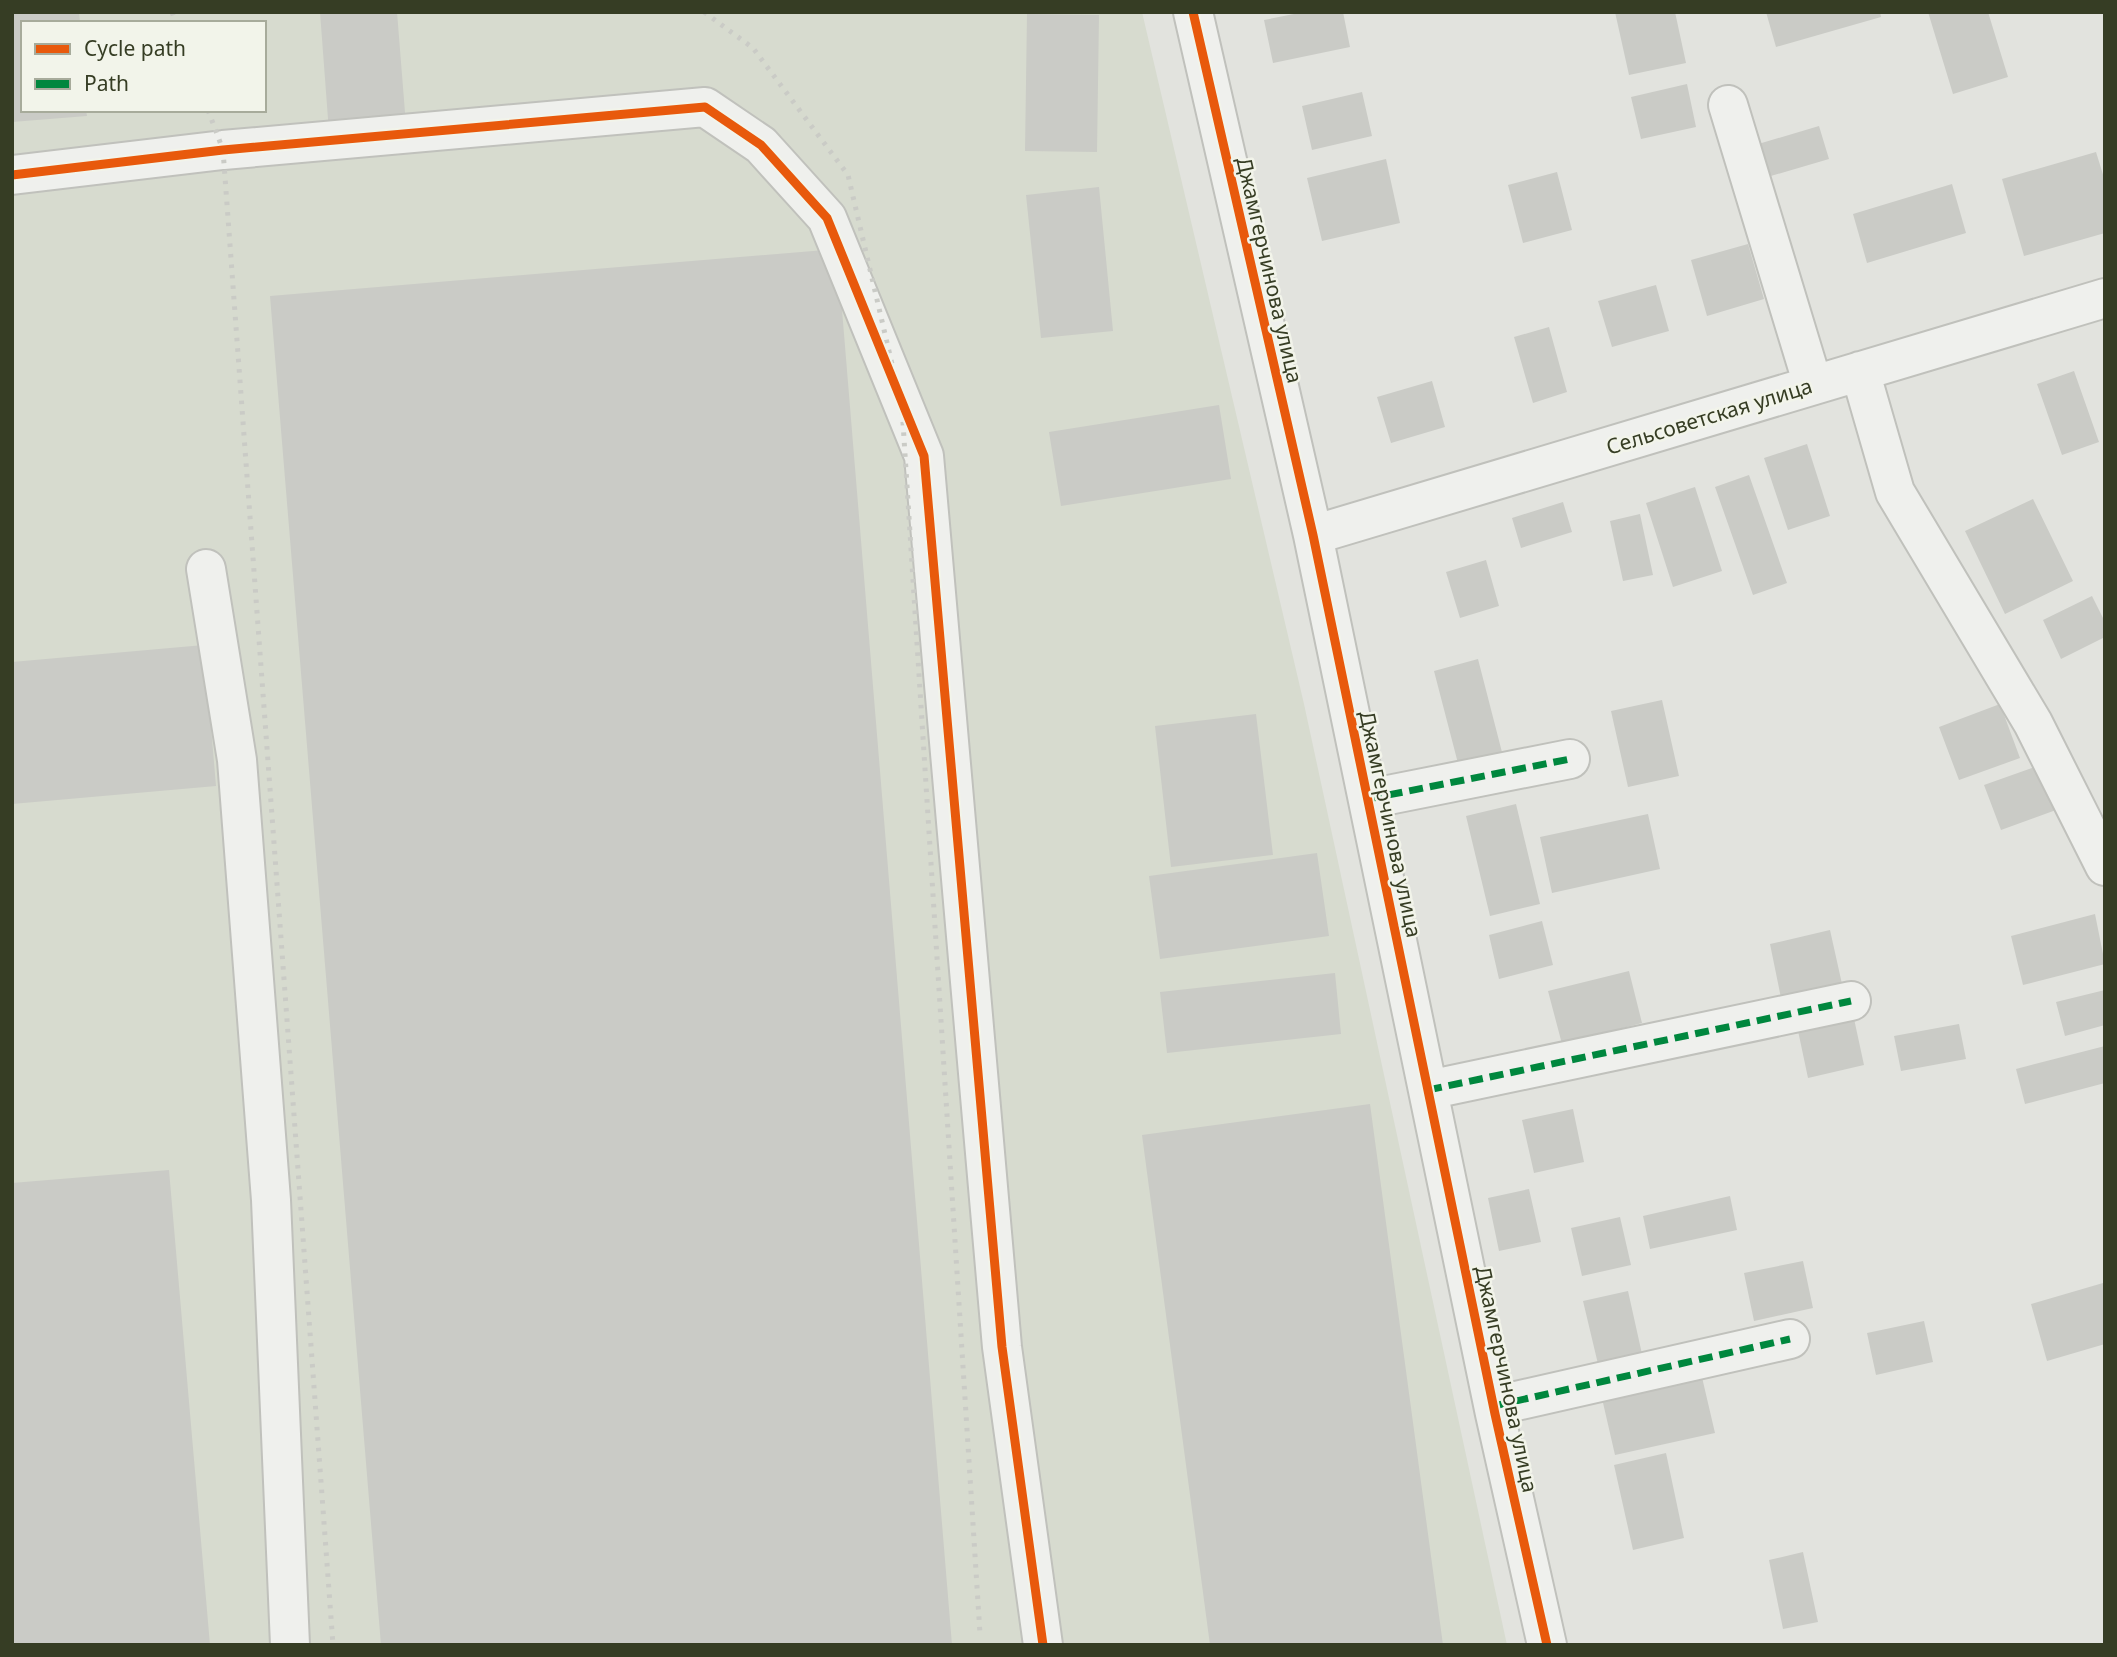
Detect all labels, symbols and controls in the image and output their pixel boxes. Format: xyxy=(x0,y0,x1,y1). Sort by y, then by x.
legend xyxy=(21,21,266,112)
text: Cycle path xyxy=(84,34,186,62)
text: Path xyxy=(84,69,129,97)
street label: Джамгерчинова улица xyxy=(1230,154,1310,386)
street label: Сельсоветская улица xyxy=(1603,371,1815,461)
street label: Джамгерчинова улица xyxy=(1353,708,1429,940)
street label: Джамгерчинова улица xyxy=(1469,1263,1545,1495)

